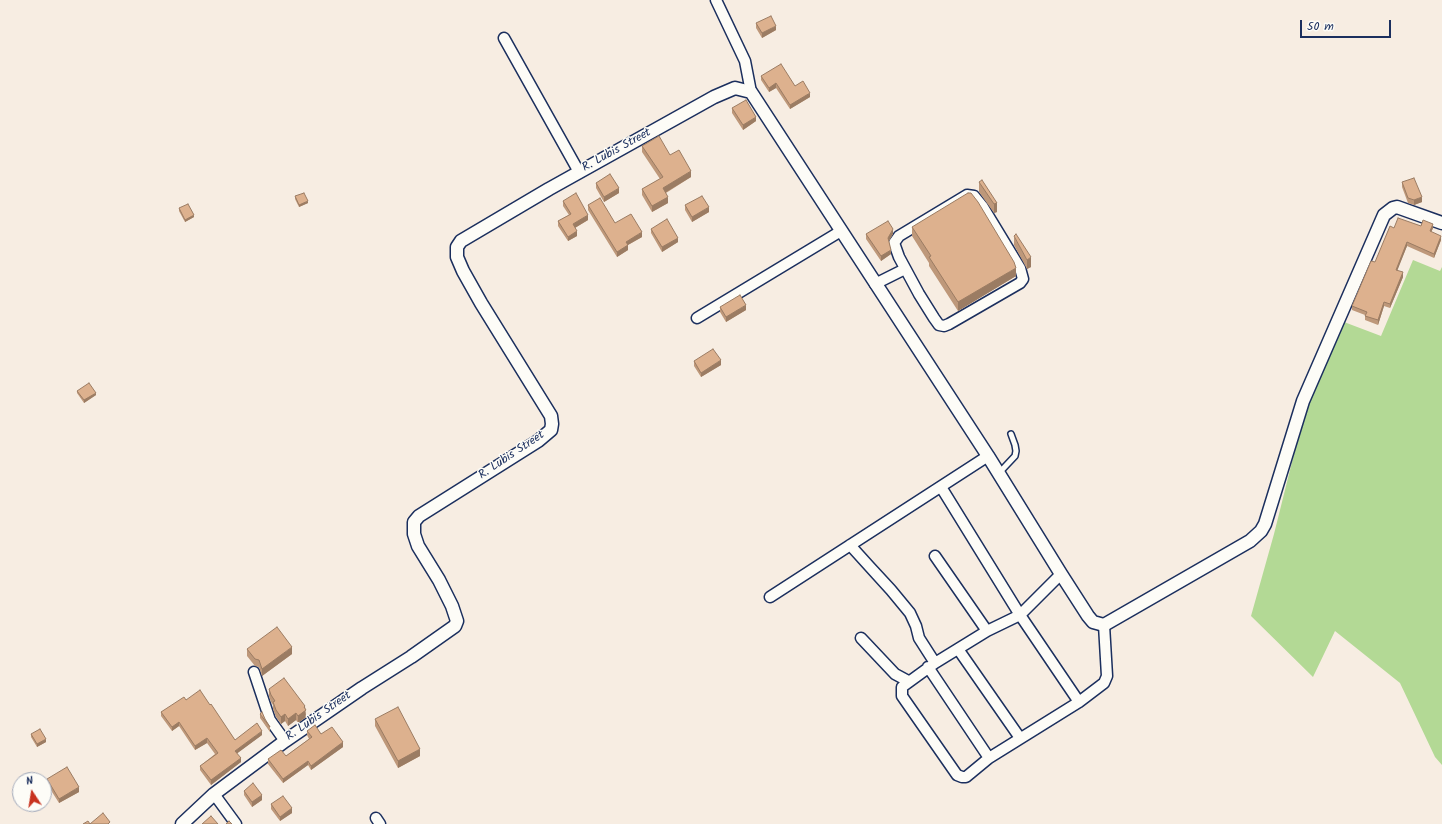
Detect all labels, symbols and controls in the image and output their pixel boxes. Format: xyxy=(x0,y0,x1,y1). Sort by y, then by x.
scale bar xyxy=(1302,12,1393,38)
text: 50 m xyxy=(1307,17,1334,36)
street label: R. Lubis Street xyxy=(580,126,654,176)
street label: R. Lubis Street xyxy=(476,429,548,483)
street label: R. Lubis Street xyxy=(284,689,354,745)
north arrow xyxy=(12,772,52,812)
text: N xyxy=(24,772,35,791)

